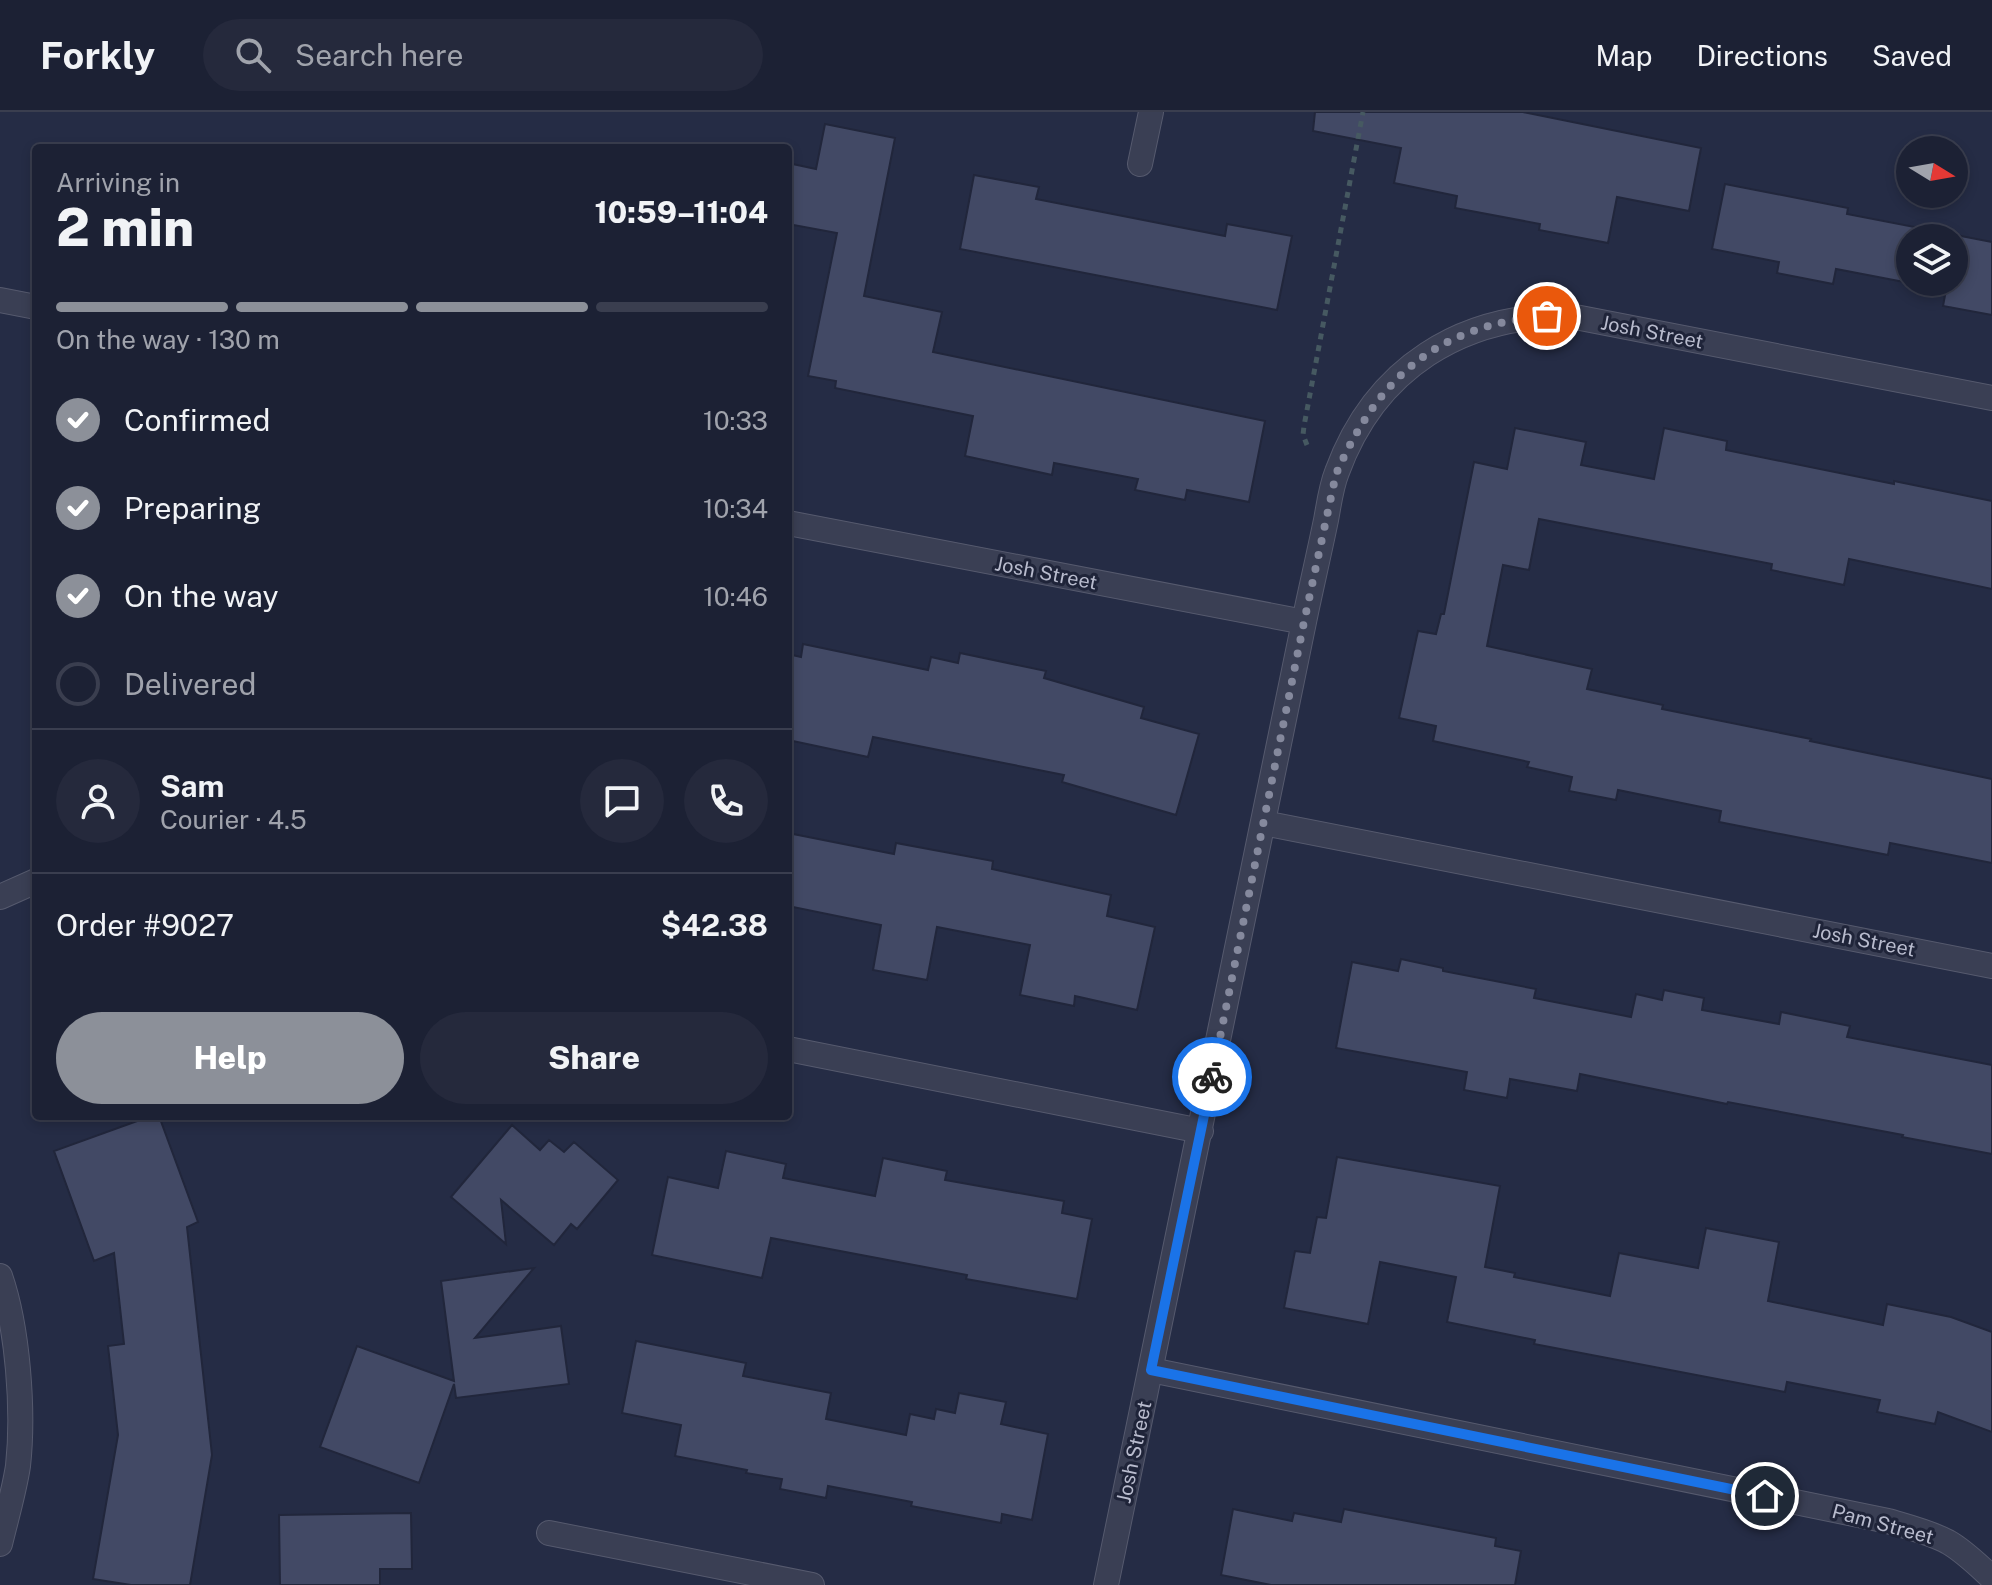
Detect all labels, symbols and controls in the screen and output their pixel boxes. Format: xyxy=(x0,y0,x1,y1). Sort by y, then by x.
search box xyxy=(203,19,763,91)
text: Forkly xyxy=(40,33,155,78)
icon: search xyxy=(231,33,275,77)
text: Search here xyxy=(295,37,463,73)
text: Map xyxy=(1596,39,1652,72)
text: Directions xyxy=(1696,39,1828,72)
text: Saved xyxy=(1872,39,1952,72)
north arrow xyxy=(1896,136,1968,208)
map controls xyxy=(1896,136,1968,296)
text: Arriving in xyxy=(56,167,180,198)
text: 10:59–11:04 xyxy=(594,194,768,230)
text: 2 min xyxy=(56,197,194,258)
button: layers xyxy=(1896,224,1968,296)
pin xyxy=(1513,282,1581,350)
icon: bag xyxy=(1525,294,1569,338)
street label: Josh Street xyxy=(1599,310,1705,354)
text: On the way · 130 m xyxy=(56,324,280,355)
icon: check xyxy=(56,398,100,442)
text: Confirmed xyxy=(124,402,270,438)
text: 10:33 xyxy=(703,405,768,436)
icon: check xyxy=(56,486,100,530)
text: Preparing xyxy=(124,490,261,526)
text: 10:34 xyxy=(703,493,768,524)
street label: Josh Street xyxy=(993,551,1099,595)
icon: check xyxy=(56,574,100,618)
text: On the way xyxy=(124,578,278,614)
text: 10:46 xyxy=(703,581,768,612)
text: Delivered xyxy=(124,666,256,702)
button: person xyxy=(56,759,140,843)
button: chat xyxy=(580,759,664,843)
button: phone xyxy=(684,759,768,843)
text: Sam xyxy=(160,768,224,804)
text: Courier · 4.5 xyxy=(160,804,307,835)
text: Order #9027 xyxy=(56,907,234,943)
text: $42.38 xyxy=(661,907,768,943)
street label: Josh Street xyxy=(1811,918,1917,962)
button: Help xyxy=(56,1012,404,1104)
button: Share xyxy=(420,1012,768,1104)
courier xyxy=(1172,1037,1252,1117)
icon: bike xyxy=(1190,1055,1234,1099)
street label: Josh Street xyxy=(1111,1399,1157,1505)
pin xyxy=(1731,1462,1799,1530)
icon: home xyxy=(1743,1474,1787,1518)
street label: Pam Street xyxy=(1830,1499,1936,1549)

